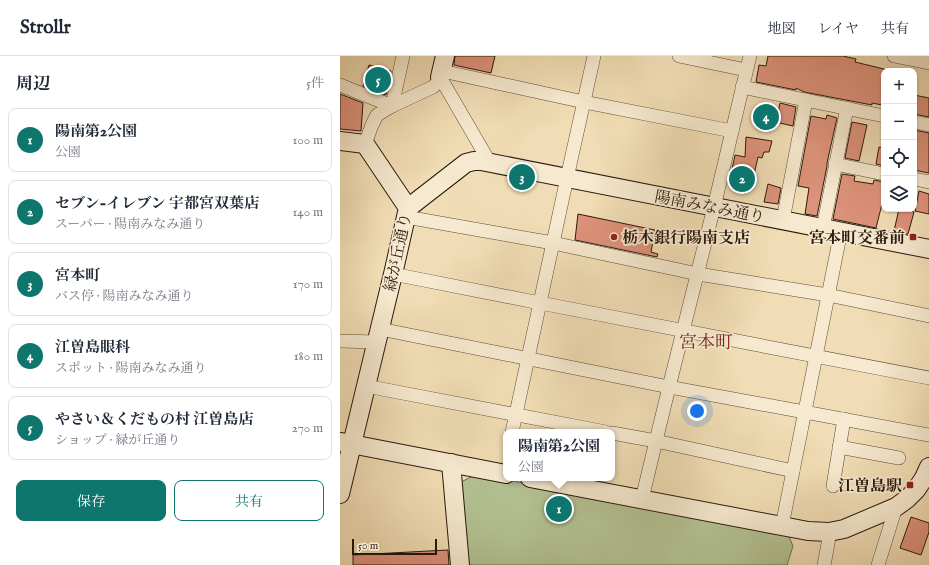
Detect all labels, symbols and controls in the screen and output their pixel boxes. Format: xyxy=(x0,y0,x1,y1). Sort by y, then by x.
text: Strollr xyxy=(20,16,71,40)
text: 地図 xyxy=(768,20,796,38)
text: レイヤ xyxy=(818,20,859,38)
text: 共有 xyxy=(881,20,909,38)
pin: 5 xyxy=(365,65,391,95)
map controls xyxy=(881,68,917,212)
button: + xyxy=(881,68,917,104)
text: 周辺 xyxy=(16,74,50,95)
text: 5件 xyxy=(306,75,324,92)
pin: 4 xyxy=(753,102,779,132)
button: − xyxy=(881,104,917,140)
text: 陽南第2公園 xyxy=(55,122,137,141)
text: 1 xyxy=(28,132,32,149)
text: 100 m xyxy=(293,132,323,149)
button: locate xyxy=(881,140,917,176)
text: 公園 xyxy=(55,144,81,161)
pin: 3 xyxy=(509,162,535,192)
pin: 2 xyxy=(729,164,755,194)
button: layers xyxy=(881,176,917,212)
street label: 陽南みなみ通り xyxy=(653,187,767,228)
text: セブン-イレブン 宇都宮双葉店 xyxy=(55,194,259,213)
text: 2 xyxy=(27,204,33,221)
text: 140 m xyxy=(293,204,323,221)
street label: 緑が丘通り xyxy=(381,211,417,294)
text: スーパー · 陽南みなみ通り xyxy=(55,216,205,233)
place label: 栃木銀行陽南支店 xyxy=(622,229,750,249)
place label: 宮本町交番前 xyxy=(809,229,905,249)
marker: 栃木銀行陽南支店 xyxy=(609,232,619,242)
marker: 宮本町交番前 xyxy=(908,232,918,242)
text: 宮本町 xyxy=(55,266,100,285)
text: 3 xyxy=(28,276,32,293)
text: 170 m xyxy=(293,276,323,293)
text: バス停 · 陽南みなみ通り xyxy=(55,288,194,305)
district label: 宮本町 xyxy=(679,332,733,355)
text: 江曽島眼科 xyxy=(55,338,130,357)
text: 4 xyxy=(27,348,33,365)
text: 180 m xyxy=(294,348,323,365)
text: スポット · 陽南みなみ通り xyxy=(55,360,207,377)
your location xyxy=(687,401,707,421)
text: やさい＆くだもの村 江曽島店 xyxy=(55,410,253,429)
text: 5 xyxy=(28,420,32,437)
text: 270 m xyxy=(292,420,323,437)
popup xyxy=(503,429,615,481)
text: ショップ · 緑が丘通り xyxy=(55,432,180,449)
text: 陽南第2公園 xyxy=(518,437,600,456)
text: 公園 xyxy=(518,459,544,476)
place label: 江曽島駅 xyxy=(838,477,902,497)
button: 保存 xyxy=(16,480,166,521)
button: 共有 xyxy=(174,480,324,521)
marker: 江曽島駅 xyxy=(905,480,915,490)
pin: 1 xyxy=(546,494,572,524)
scale bar xyxy=(352,537,437,556)
text: 50 m xyxy=(358,539,378,553)

